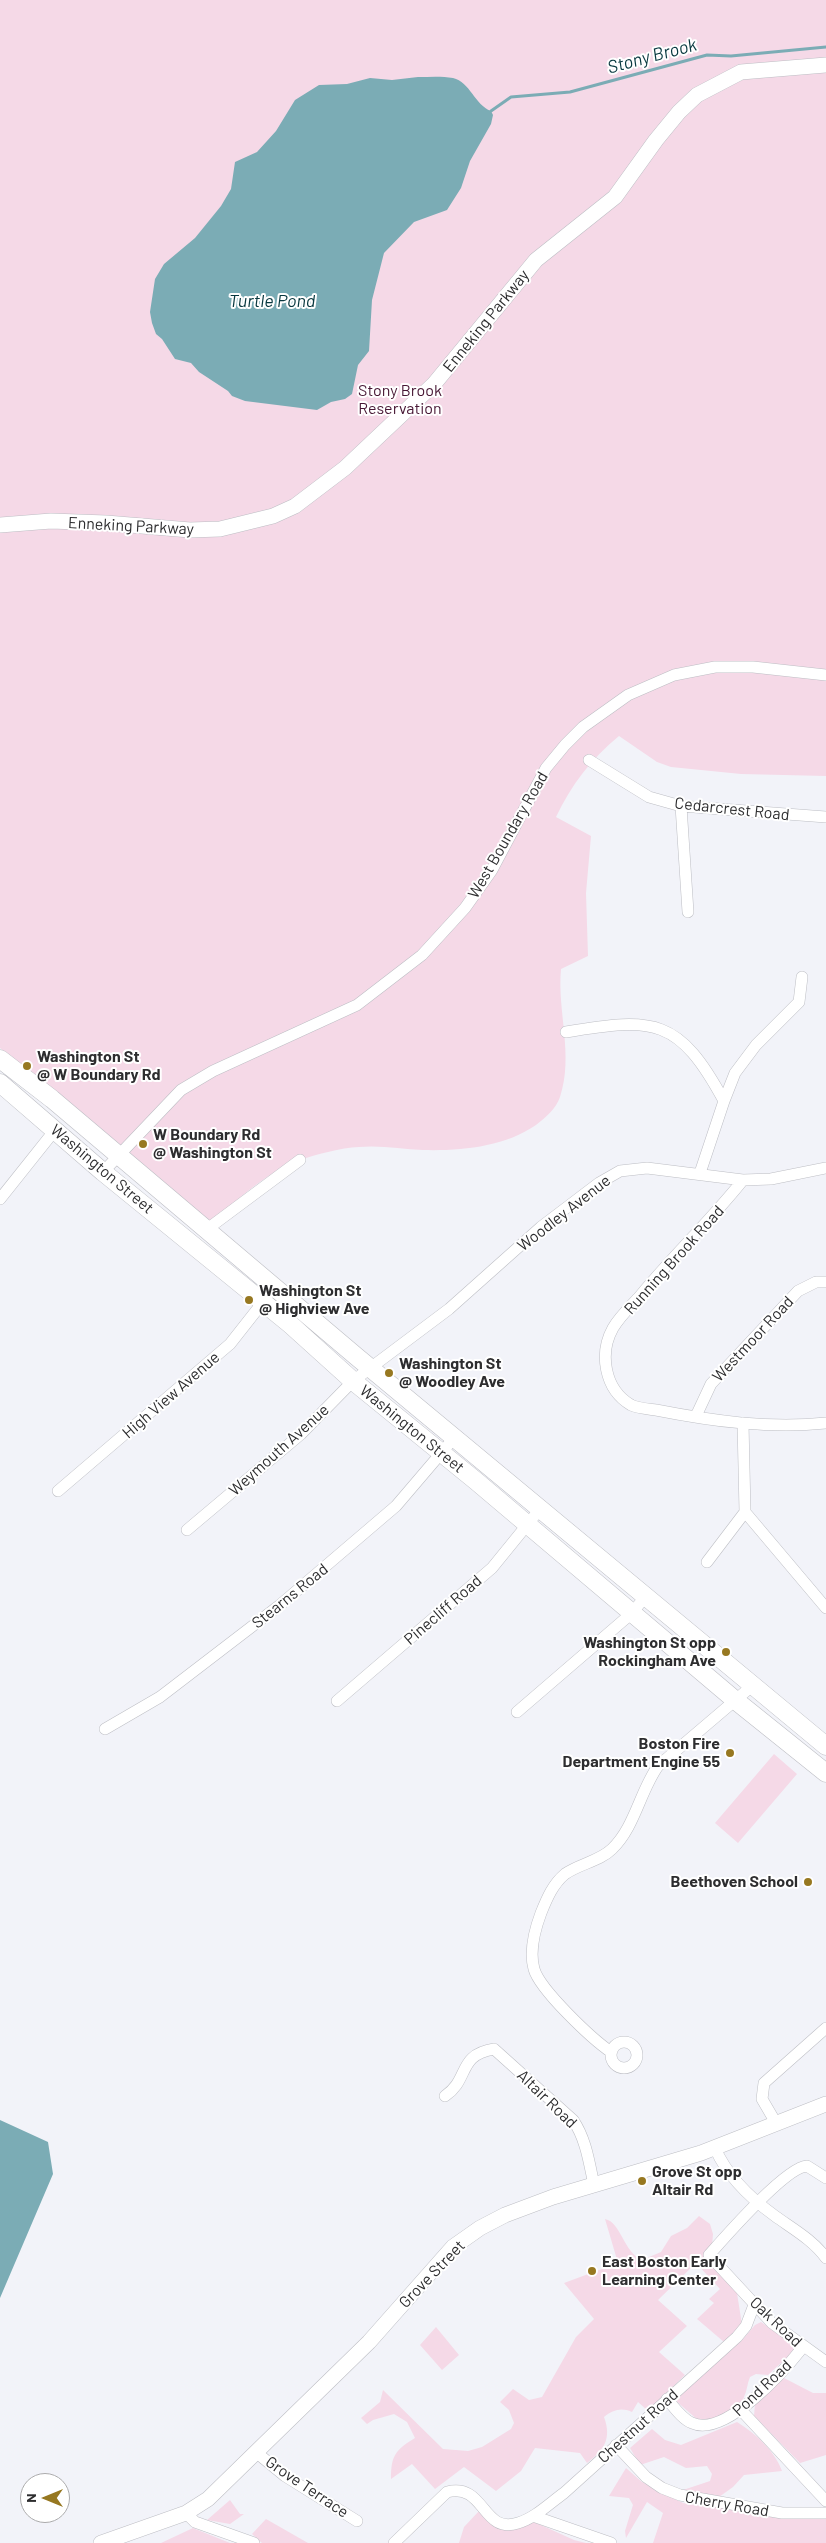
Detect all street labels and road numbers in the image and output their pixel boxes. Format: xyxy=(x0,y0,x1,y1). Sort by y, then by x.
street label: Enneking Parkway xyxy=(439,266,533,376)
street label: Enneking Parkway xyxy=(68,513,194,539)
street label: West Boundary Road xyxy=(464,768,552,902)
street label: Cedarcrest Road xyxy=(674,793,790,825)
street label: Washington Street xyxy=(46,1120,158,1218)
street label: Woodley Avenue xyxy=(514,1171,614,1255)
street label: Running Brook Road xyxy=(620,1202,728,1318)
street label: Westmoor Road xyxy=(708,1292,798,1386)
street label: High View Avenue xyxy=(119,1348,223,1442)
street label: Washington Street xyxy=(356,1381,468,1477)
street label: Weymouth Avenue xyxy=(225,1400,333,1500)
street label: Stearns Road xyxy=(248,1560,332,1632)
street label: Pinecliff Road xyxy=(400,1571,486,1649)
street label: Altair Road xyxy=(513,2066,581,2132)
street label: Grove Street xyxy=(395,2236,469,2312)
street label: Oak Road xyxy=(746,2293,806,2351)
street label: Pond Road xyxy=(728,2356,796,2420)
street label: Chestnut Road xyxy=(594,2385,682,2467)
street label: Grove Terrace xyxy=(262,2452,352,2522)
street label: Cherry Road xyxy=(684,2487,770,2521)

